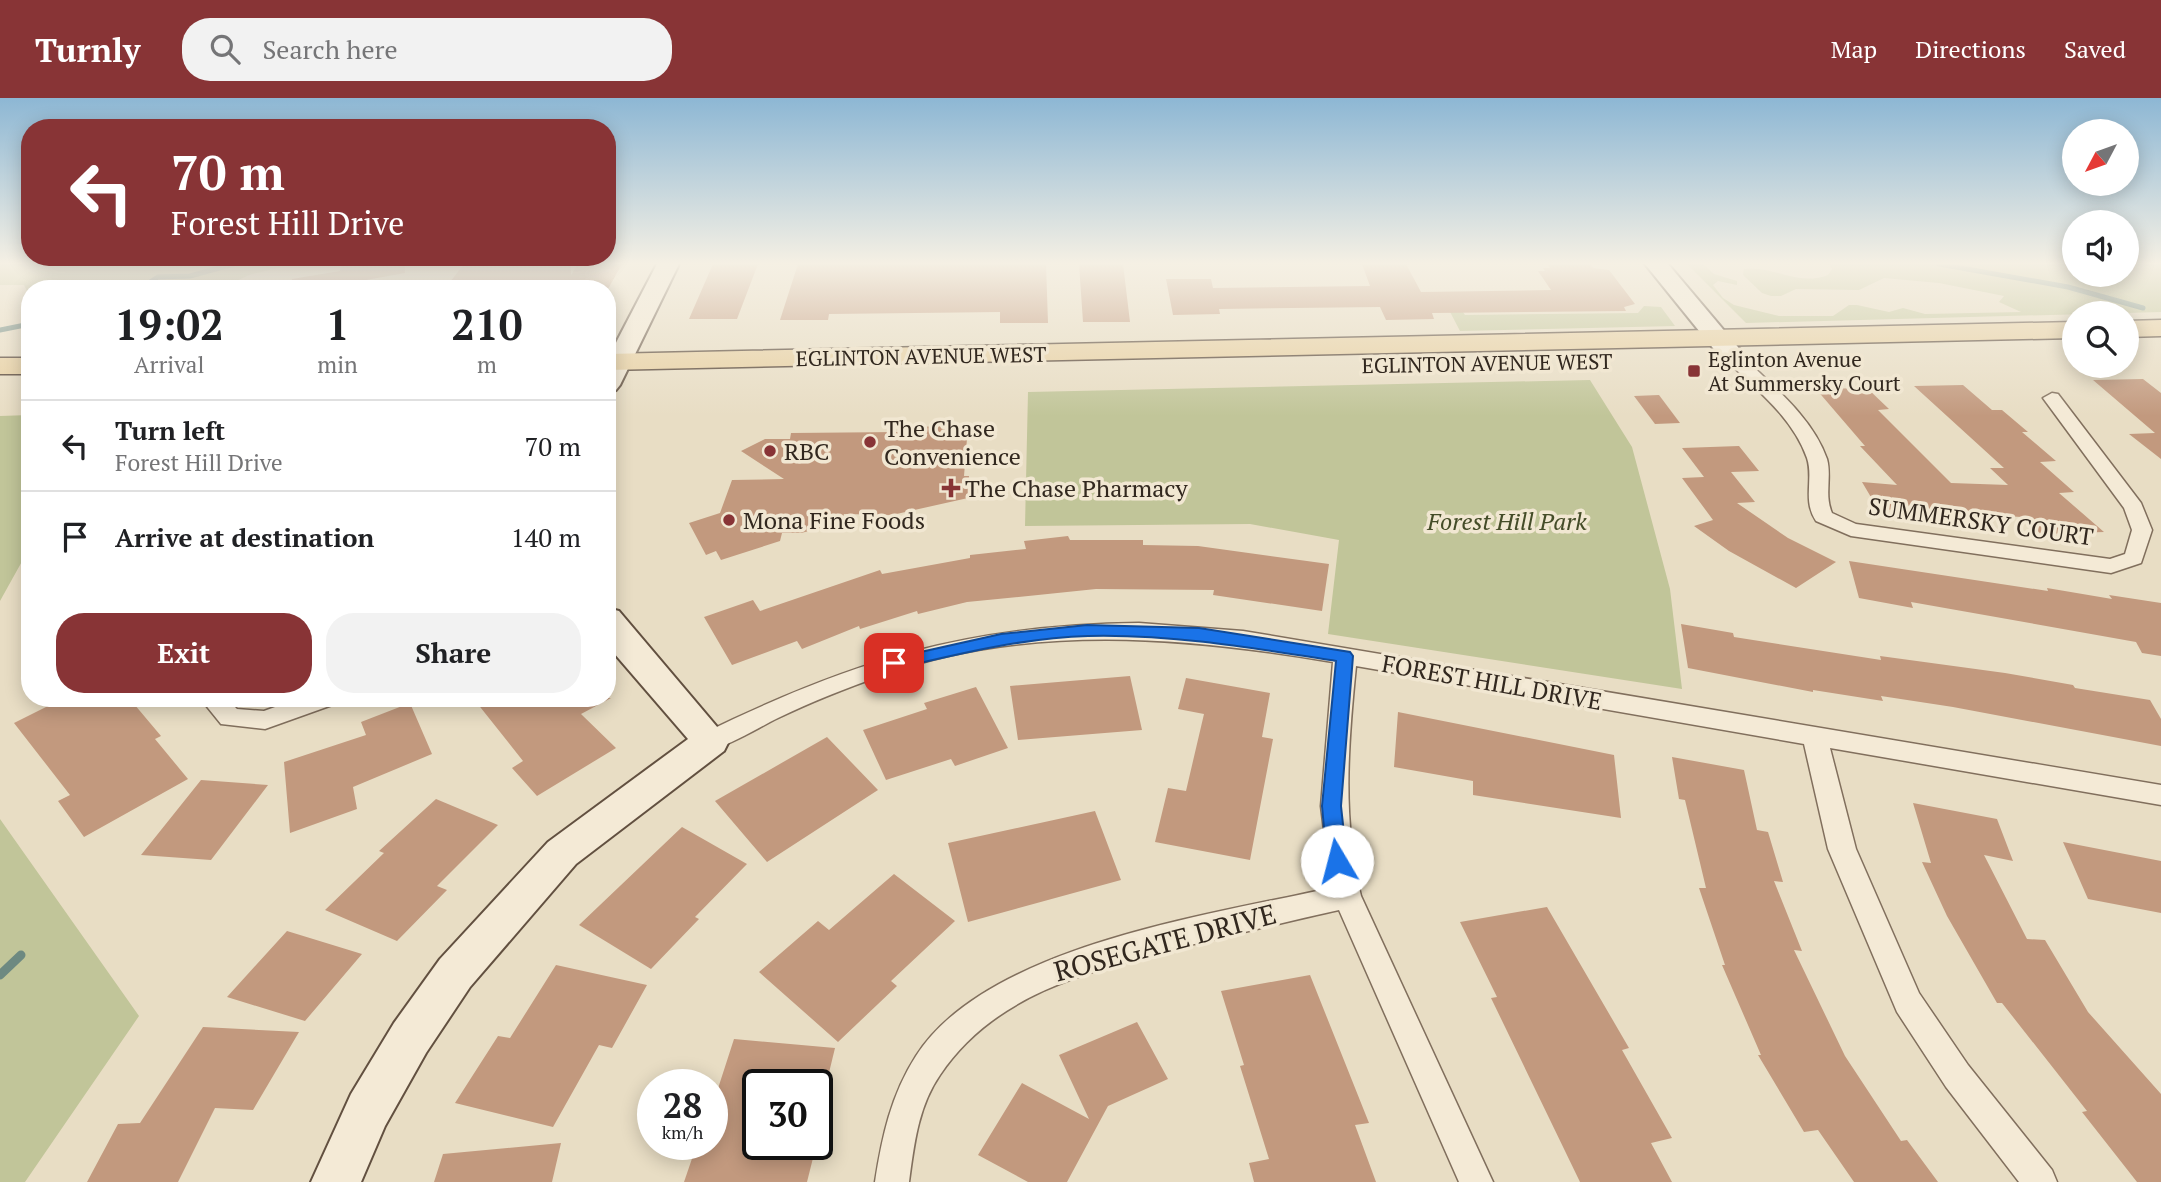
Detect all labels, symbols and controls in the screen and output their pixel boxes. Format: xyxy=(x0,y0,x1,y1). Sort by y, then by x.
search box xyxy=(182,18,672,81)
text: Turnly xyxy=(35,28,140,71)
icon: search xyxy=(206,30,244,68)
text: Search here xyxy=(262,32,398,66)
text: Map xyxy=(1831,33,1877,65)
text: Directions xyxy=(1915,33,2026,65)
text: Saved xyxy=(2064,33,2126,65)
north arrow xyxy=(2062,119,2138,196)
map controls xyxy=(2062,119,2139,378)
text: 70 m xyxy=(171,139,285,204)
icon: left xyxy=(56,147,147,238)
text: Forest Hill Drive xyxy=(171,202,404,244)
button: sound xyxy=(2062,210,2139,287)
text: 19:02 xyxy=(115,296,224,352)
text: 1 xyxy=(326,296,349,352)
text: 210 xyxy=(451,296,522,352)
button: search xyxy=(2062,301,2139,378)
street label: EGLINTON AVENUE WEST xyxy=(795,340,1047,372)
place label: Eglinton Avenue At Summersky Court xyxy=(1708,345,1901,397)
street label: EGLINTON AVENUE WEST xyxy=(1361,347,1613,379)
text: Arrival xyxy=(134,349,204,380)
text: min xyxy=(317,349,358,380)
text: m xyxy=(477,349,497,380)
marker: Eglinton Avenue At Summersky Court xyxy=(1686,363,1702,379)
place label: The Chase Convenience xyxy=(884,412,1021,472)
text: Turn left xyxy=(115,413,225,447)
icon: left xyxy=(56,427,94,465)
text: 70 m xyxy=(525,429,581,463)
marker: The Chase Convenience xyxy=(862,434,878,450)
place label: RBC xyxy=(784,435,830,467)
marker: RBC xyxy=(762,443,778,459)
text: Forest Hill Drive xyxy=(115,447,283,478)
place label: The Chase Pharmacy xyxy=(965,472,1189,504)
marker: The Chase Pharmacy xyxy=(943,480,959,496)
street label: SUMMERSKY COURT xyxy=(1867,489,2096,553)
place label: Mona Fine Foods xyxy=(743,504,925,536)
park label: Forest Hill Park xyxy=(1426,505,1587,537)
marker: Mona Fine Foods xyxy=(721,512,737,528)
icon: arrive xyxy=(56,518,94,556)
text: Arrive at destination xyxy=(115,520,374,554)
text: 140 m xyxy=(511,520,581,554)
button: Exit xyxy=(56,613,312,693)
button: Share xyxy=(326,613,581,693)
pin xyxy=(864,633,924,693)
icon: arrive xyxy=(875,644,913,682)
street label: FOREST HILL DRIVE xyxy=(1379,647,1605,717)
position arrow xyxy=(1300,824,1374,898)
street label: ROSEGATE DRIVE xyxy=(1050,895,1280,989)
speed limit sign: 30 xyxy=(742,1069,833,1160)
text: 28 xyxy=(663,1082,702,1128)
text: km/h xyxy=(662,1120,703,1144)

